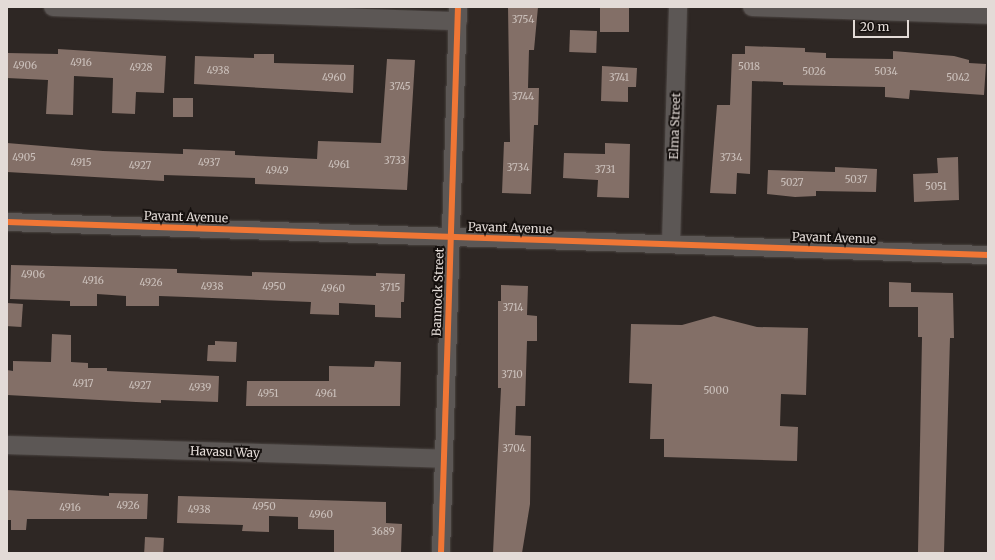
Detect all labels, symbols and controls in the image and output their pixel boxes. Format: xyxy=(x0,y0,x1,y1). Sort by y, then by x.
scale bar xyxy=(855,12,911,38)
house number: 3754 xyxy=(512,14,534,26)
text: 20 m xyxy=(860,19,889,34)
house number: 4916 xyxy=(70,57,92,69)
house number: 4906 xyxy=(13,60,37,72)
house number: 5018 xyxy=(738,61,760,73)
house number: 4928 xyxy=(129,62,153,74)
house number: 4938 xyxy=(207,65,229,77)
house number: 5026 xyxy=(802,66,826,78)
house number: 5034 xyxy=(874,66,898,78)
house number: 4960 xyxy=(322,72,346,84)
house number: 3741 xyxy=(609,72,629,84)
house number: 5042 xyxy=(946,72,970,84)
house number: 3745 xyxy=(389,81,411,93)
house number: 3744 xyxy=(512,91,534,103)
street label: Elma Street xyxy=(667,92,683,160)
house number: 4905 xyxy=(12,152,36,164)
house number: 3734 xyxy=(720,152,742,164)
house number: 3733 xyxy=(384,155,406,167)
house number: 4915 xyxy=(70,157,92,169)
house number: 4937 xyxy=(198,157,220,169)
house number: 4961 xyxy=(328,159,350,171)
house number: 4927 xyxy=(129,160,151,172)
house number: 3734 xyxy=(507,162,529,174)
house number: 3731 xyxy=(595,164,615,176)
house number: 4949 xyxy=(266,165,288,177)
house number: 5037 xyxy=(845,174,867,186)
house number: 5027 xyxy=(780,177,804,189)
house number: 5051 xyxy=(925,181,947,193)
street label: Pavant Avenue xyxy=(144,208,228,226)
street label: Pavant Avenue xyxy=(468,219,552,237)
street label: Pavant Avenue xyxy=(792,229,876,247)
street label: Bannock Street xyxy=(429,247,447,337)
house number: 4906 xyxy=(21,269,45,281)
house number: 4916 xyxy=(82,275,104,287)
house number: 4926 xyxy=(139,277,163,289)
house number: 4938 xyxy=(201,281,223,293)
house number: 4950 xyxy=(262,281,286,293)
house number: 3715 xyxy=(380,282,400,294)
house number: 4960 xyxy=(321,283,345,295)
house number: 3714 xyxy=(503,302,523,314)
house number: 3710 xyxy=(501,369,523,381)
house number: 4917 xyxy=(73,378,93,390)
house number: 4927 xyxy=(129,380,151,392)
house number: 4939 xyxy=(189,382,211,394)
house number: 5000 xyxy=(703,385,729,397)
house number: 4951 xyxy=(257,388,279,400)
house number: 4961 xyxy=(315,388,337,400)
house number: 3704 xyxy=(502,443,526,455)
street label: Havasu Way xyxy=(190,444,260,460)
house number: 4926 xyxy=(116,500,140,512)
house number: 4950 xyxy=(252,501,276,513)
house number: 4916 xyxy=(59,502,81,514)
house number: 4938 xyxy=(188,504,210,516)
house number: 4960 xyxy=(309,509,333,521)
house number: 3689 xyxy=(371,526,395,538)

